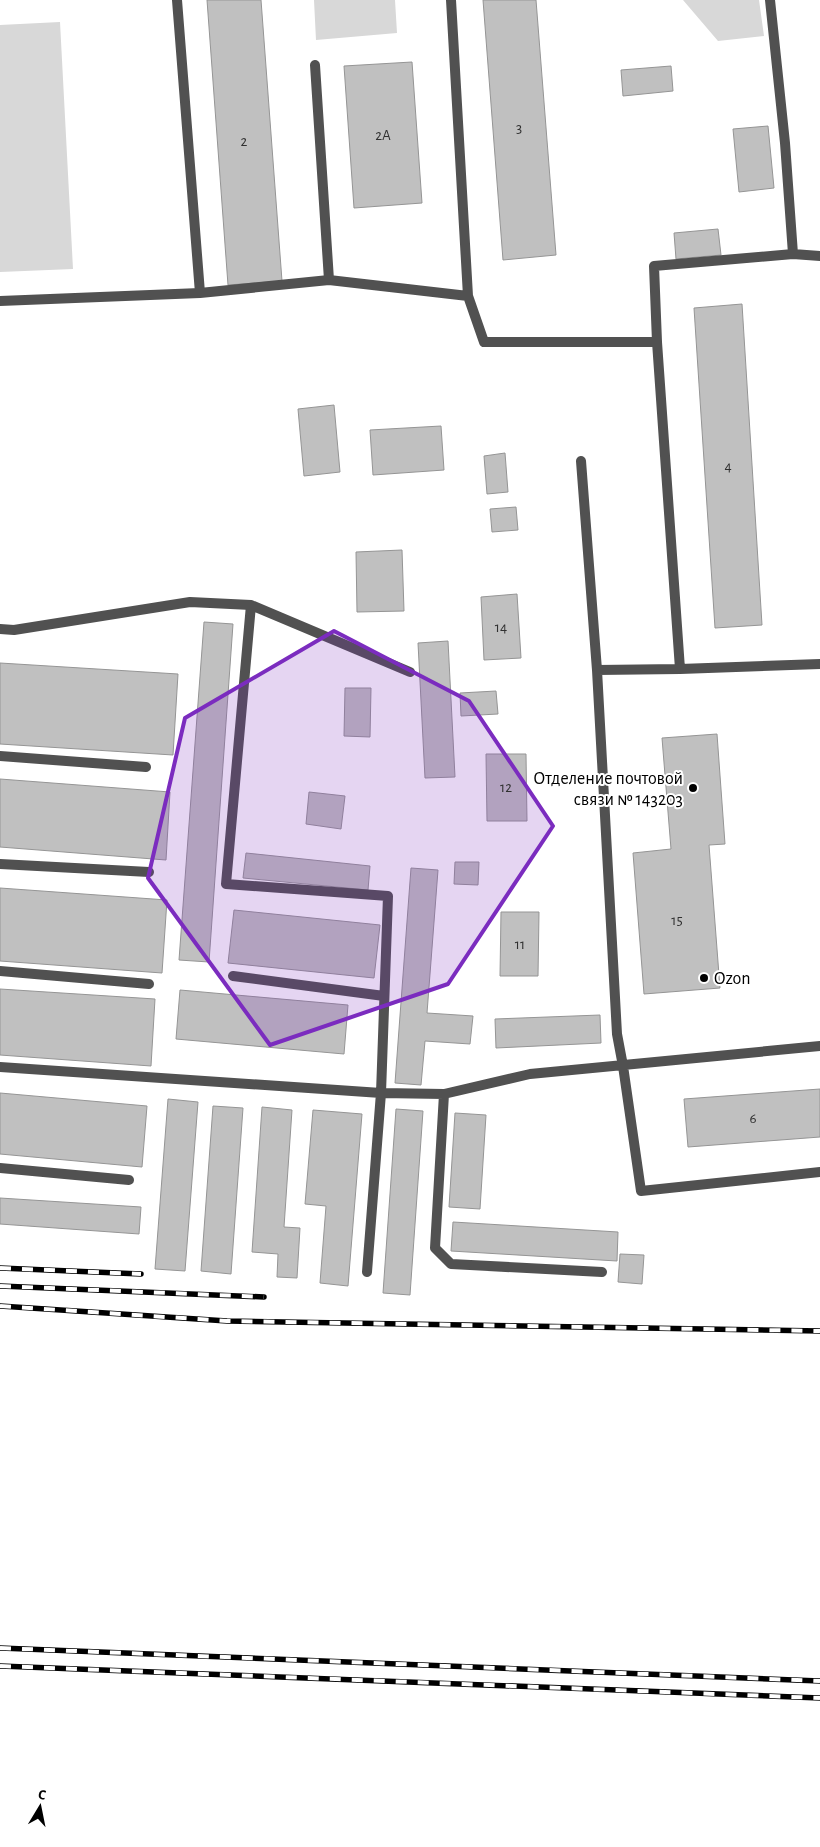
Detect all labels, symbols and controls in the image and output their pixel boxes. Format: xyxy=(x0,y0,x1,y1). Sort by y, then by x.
house number: 3 xyxy=(516,121,522,136)
house number: 2А xyxy=(375,128,391,143)
house number: 2 xyxy=(241,134,248,149)
house number: 4 xyxy=(724,459,732,474)
house number: 14 xyxy=(495,620,507,635)
place label: Отделение почтовой связи № 143203 xyxy=(533,770,683,809)
house number: 12 xyxy=(500,780,512,795)
marker: Отделение почтовой связи № 143203 xyxy=(687,782,699,794)
house number: 15 xyxy=(671,913,683,928)
house number: 11 xyxy=(515,937,525,952)
place label: Ozon xyxy=(714,970,751,988)
marker: Ozon xyxy=(698,972,710,984)
house number: 6 xyxy=(749,1111,757,1126)
north arrow xyxy=(15,1782,65,1832)
text: С xyxy=(37,1788,47,1803)

